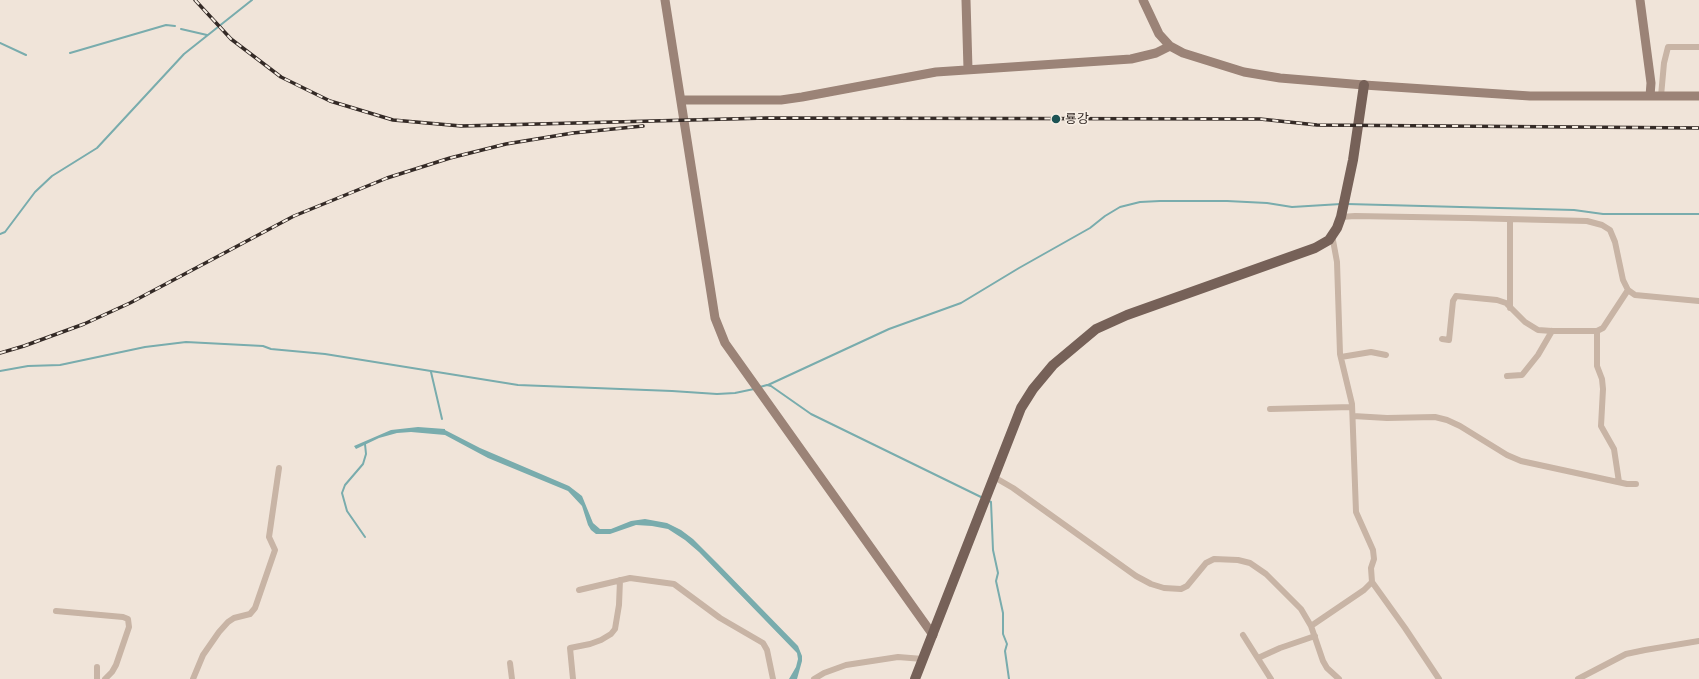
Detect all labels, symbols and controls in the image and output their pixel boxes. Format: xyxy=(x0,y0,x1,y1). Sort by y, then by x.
place label: 룡강 xyxy=(1065,111,1089,127)
marker: 룡강 xyxy=(1050,113,1062,125)

